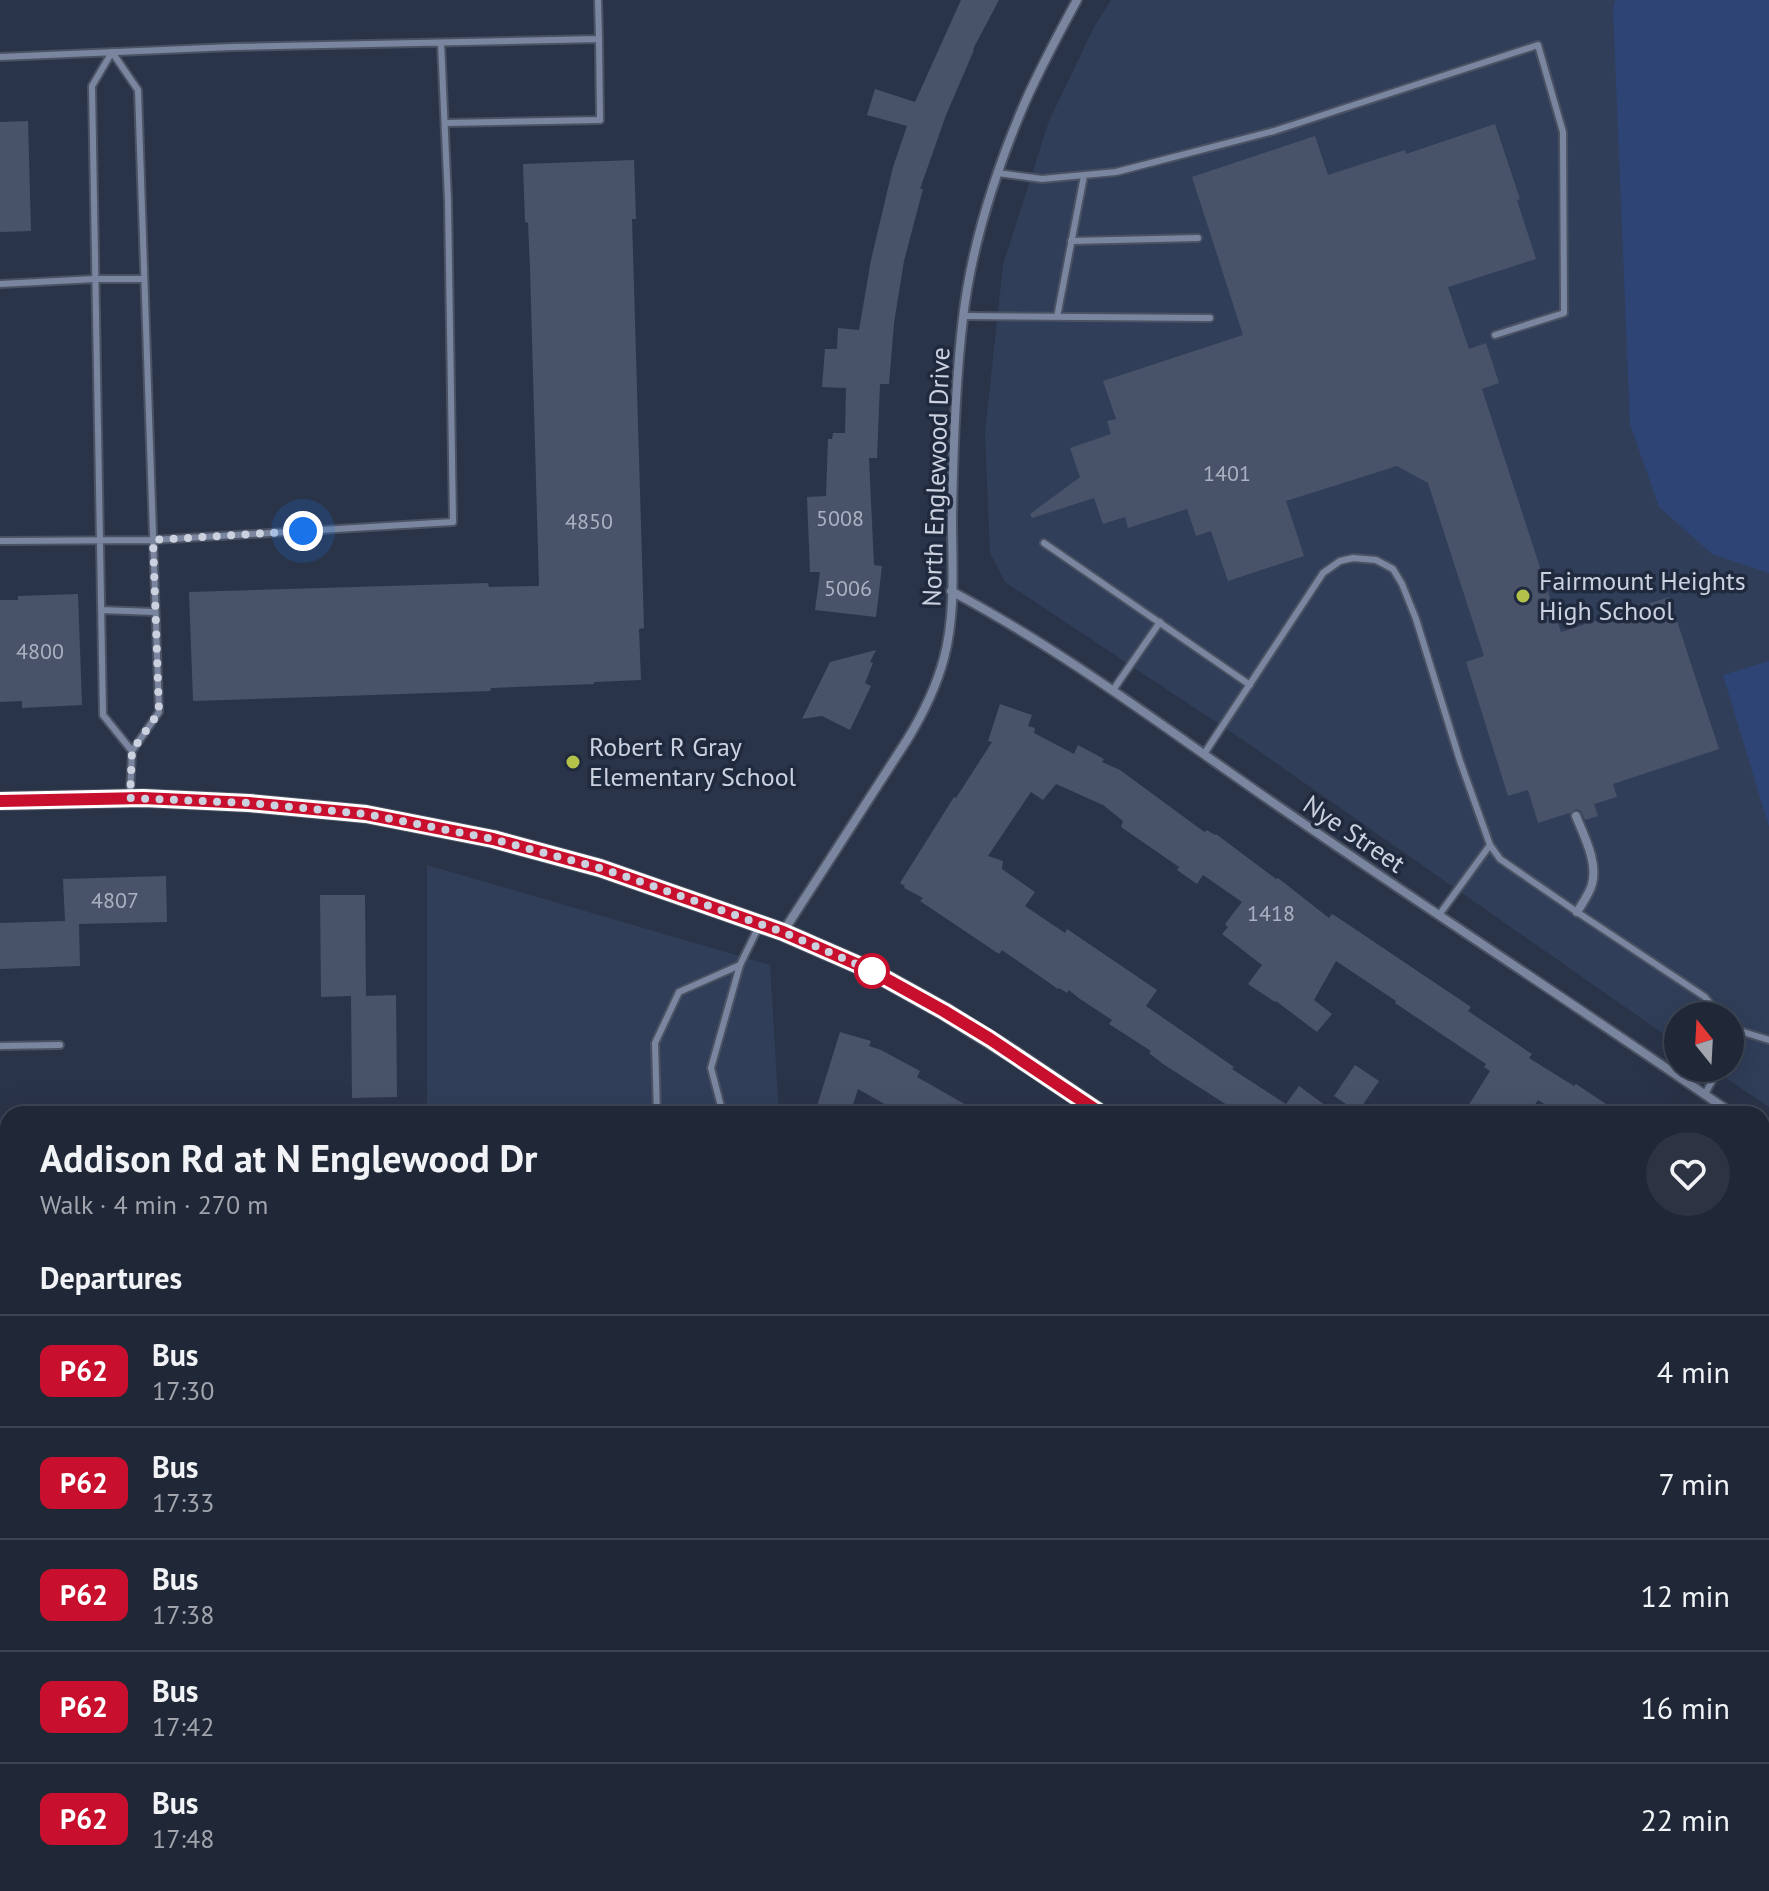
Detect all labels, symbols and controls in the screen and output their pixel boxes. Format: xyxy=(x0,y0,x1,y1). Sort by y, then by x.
street label: North Englewood Drive xyxy=(914,347,957,607)
house number: 1401 xyxy=(1203,459,1251,487)
house number: 5008 xyxy=(816,504,864,532)
house number: 4850 xyxy=(565,507,613,535)
your location xyxy=(283,511,323,551)
place label: Fairmount Heights High School xyxy=(1539,564,1746,627)
house number: 5006 xyxy=(824,574,872,602)
marker: Fairmount Heights High School xyxy=(1514,587,1532,605)
house number: 4800 xyxy=(16,637,64,665)
place label: Robert R Gray Elementary School xyxy=(589,730,797,793)
marker: Robert R Gray Elementary School xyxy=(564,753,582,771)
street label: Nye Street xyxy=(1297,788,1412,880)
house number: 4807 xyxy=(91,886,139,914)
house number: 1418 xyxy=(1247,899,1295,927)
unlabelled marker xyxy=(855,954,889,988)
north arrow xyxy=(1664,1002,1744,1082)
map controls xyxy=(1664,1002,1744,1082)
button: heart xyxy=(1646,1132,1730,1216)
text: Addison Rd at N Englewood Dr xyxy=(40,1133,537,1182)
text: Walk · 4 min · 270 m xyxy=(40,1188,268,1221)
text: Departures xyxy=(40,1258,182,1297)
text: Bus xyxy=(152,1335,199,1374)
text: P62 xyxy=(60,1352,108,1389)
text: 4 min xyxy=(1657,1352,1730,1391)
text: 17:30 xyxy=(152,1374,214,1407)
text: Bus xyxy=(152,1447,199,1486)
text: P62 xyxy=(60,1464,108,1501)
text: 7 min xyxy=(1658,1464,1730,1503)
text: 17:33 xyxy=(152,1486,214,1519)
text: Bus xyxy=(152,1559,199,1598)
text: P62 xyxy=(60,1576,108,1613)
text: 12 min xyxy=(1640,1576,1730,1615)
text: 17:38 xyxy=(152,1598,214,1631)
text: Bus xyxy=(152,1671,199,1710)
text: P62 xyxy=(60,1688,108,1725)
text: 16 min xyxy=(1640,1688,1730,1727)
text: 17:42 xyxy=(152,1710,214,1743)
text: Bus xyxy=(152,1783,199,1822)
text: P62 xyxy=(60,1800,108,1837)
text: 22 min xyxy=(1640,1800,1730,1839)
text: 17:48 xyxy=(152,1822,214,1855)

